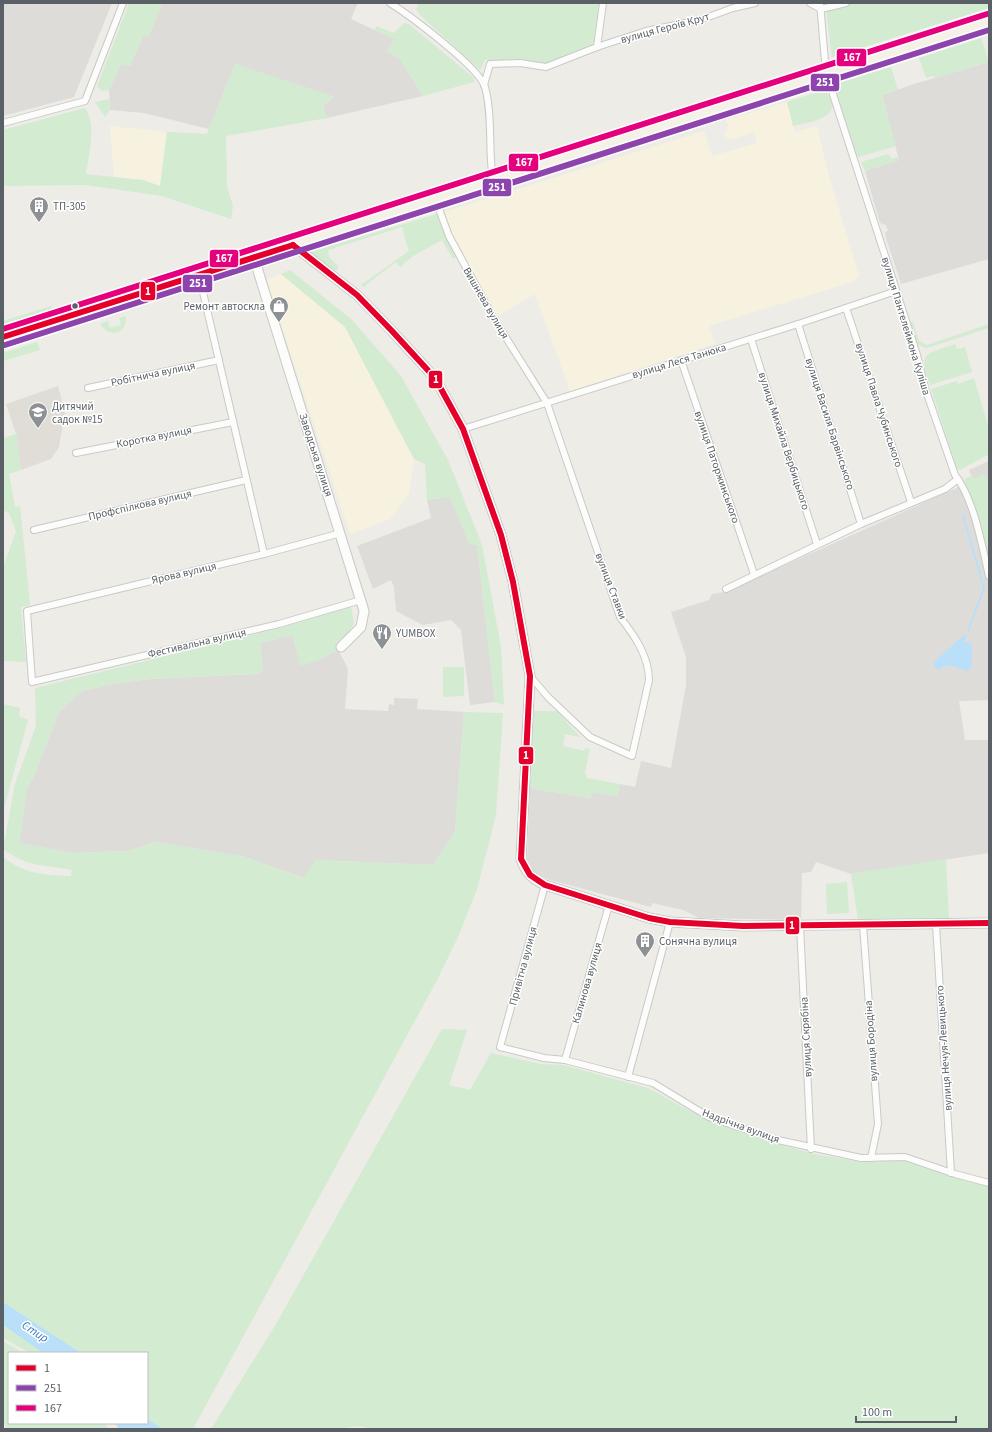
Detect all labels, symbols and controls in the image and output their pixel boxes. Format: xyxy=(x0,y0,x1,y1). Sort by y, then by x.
street label: вулиця Героїв Крут xyxy=(619,9,711,47)
line badge: 167 xyxy=(836,48,867,67)
text: 167 xyxy=(843,50,861,65)
line badge: 251 xyxy=(810,73,840,92)
text: 251 xyxy=(816,75,834,90)
line badge: 167 xyxy=(508,153,539,172)
text: 167 xyxy=(515,155,533,170)
line badge: 251 xyxy=(482,178,512,197)
text: 251 xyxy=(488,180,506,195)
building icon: ТП-305 xyxy=(28,195,50,223)
place label: ТП-305 xyxy=(53,199,86,214)
line badge: 167 xyxy=(209,249,239,268)
text: 167 xyxy=(215,251,233,266)
street label: вулиця Пантелеймона Куліша xyxy=(878,255,934,397)
street label: Вишнева вулиця xyxy=(459,264,513,342)
line badge: 251 xyxy=(182,274,213,293)
text: 251 xyxy=(189,276,207,291)
line badge: 1 xyxy=(140,281,156,301)
text: 1 xyxy=(145,284,151,299)
shop icon: Ремонт автоскла xyxy=(268,295,290,323)
place label: Ремонт автоскла xyxy=(184,299,265,314)
unlabelled marker xyxy=(70,301,80,311)
street label: вулиця Леся Танюка xyxy=(630,340,728,382)
street label: вулиця Павла Чубинського xyxy=(852,341,906,469)
street label: вулиця Василя Барвінського xyxy=(802,356,858,492)
street label: Робітнича вулиця xyxy=(109,358,197,390)
line badge: 1 xyxy=(428,370,443,389)
street label: вулиця Михайла Вербицького xyxy=(755,370,813,512)
text: 1 xyxy=(433,372,439,387)
place label: Дитячий садок №15 xyxy=(52,399,103,427)
school or university icon: Дитячий садок №15 xyxy=(27,401,49,429)
street label: вулиця Паторжинського xyxy=(691,409,743,525)
street label: Заводська вулиця xyxy=(295,411,337,499)
street label: Коротка вулиця xyxy=(115,422,193,452)
street label: Профспілкова вулиця xyxy=(87,486,193,524)
street label: вулиця Ставки xyxy=(591,551,631,621)
street label: Ярова вулиця xyxy=(150,558,218,588)
restaurant icon: YUMBOX xyxy=(371,622,393,650)
street label: Фестивальна вулиця xyxy=(146,624,248,662)
place label: YUMBOX xyxy=(395,626,436,641)
line badge: 1 xyxy=(518,746,534,765)
text: 1 xyxy=(523,748,529,763)
line badge: 1 xyxy=(785,916,800,935)
text: 1 xyxy=(789,918,795,933)
street label: Привітна вулиця xyxy=(505,925,541,1007)
building icon: Сонячна вулиця xyxy=(634,930,656,958)
place label: Сонячна вулиця xyxy=(659,934,737,949)
street label: Калинова вулиця xyxy=(568,941,606,1025)
street label: вулиця Нечуя-Левицького xyxy=(932,985,956,1111)
street label: вулиця Скрябіна xyxy=(796,996,816,1078)
street label: вулиця Бородіна xyxy=(861,1000,881,1082)
street label: Надрічна вулиця xyxy=(700,1105,782,1147)
water label: Стир xyxy=(18,1317,52,1347)
legend xyxy=(8,1352,148,1424)
text: 1 xyxy=(44,1360,50,1377)
text: 251 xyxy=(44,1380,62,1397)
scale bar xyxy=(856,1398,956,1424)
text: 167 xyxy=(44,1400,62,1417)
text: 100 m xyxy=(862,1404,892,1421)

